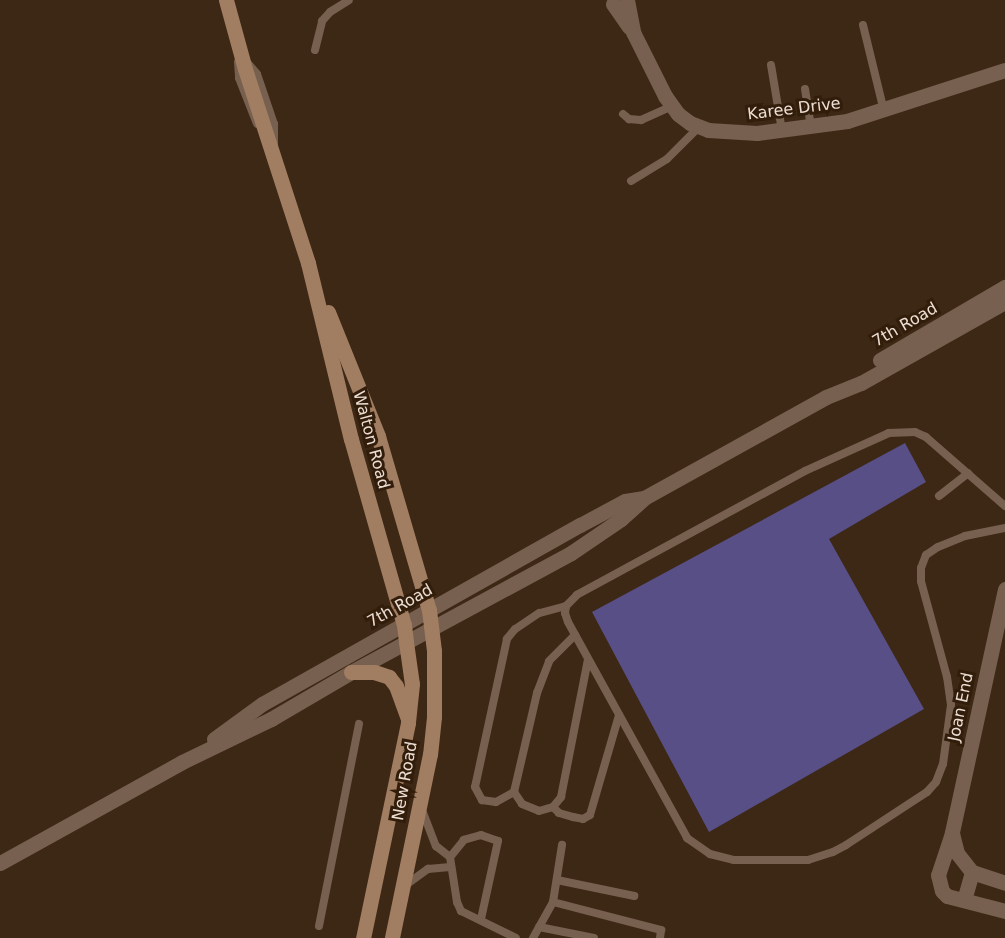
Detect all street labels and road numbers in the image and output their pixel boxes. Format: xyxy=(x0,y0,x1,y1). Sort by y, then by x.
street label: Karee Drive xyxy=(746,94,842,124)
street label: 7th Road xyxy=(869,299,941,351)
street label: Walton Road xyxy=(349,389,393,491)
street label: 7th Road xyxy=(364,580,436,632)
street label: Joan End xyxy=(944,671,978,743)
street label: New Road xyxy=(389,740,421,822)

